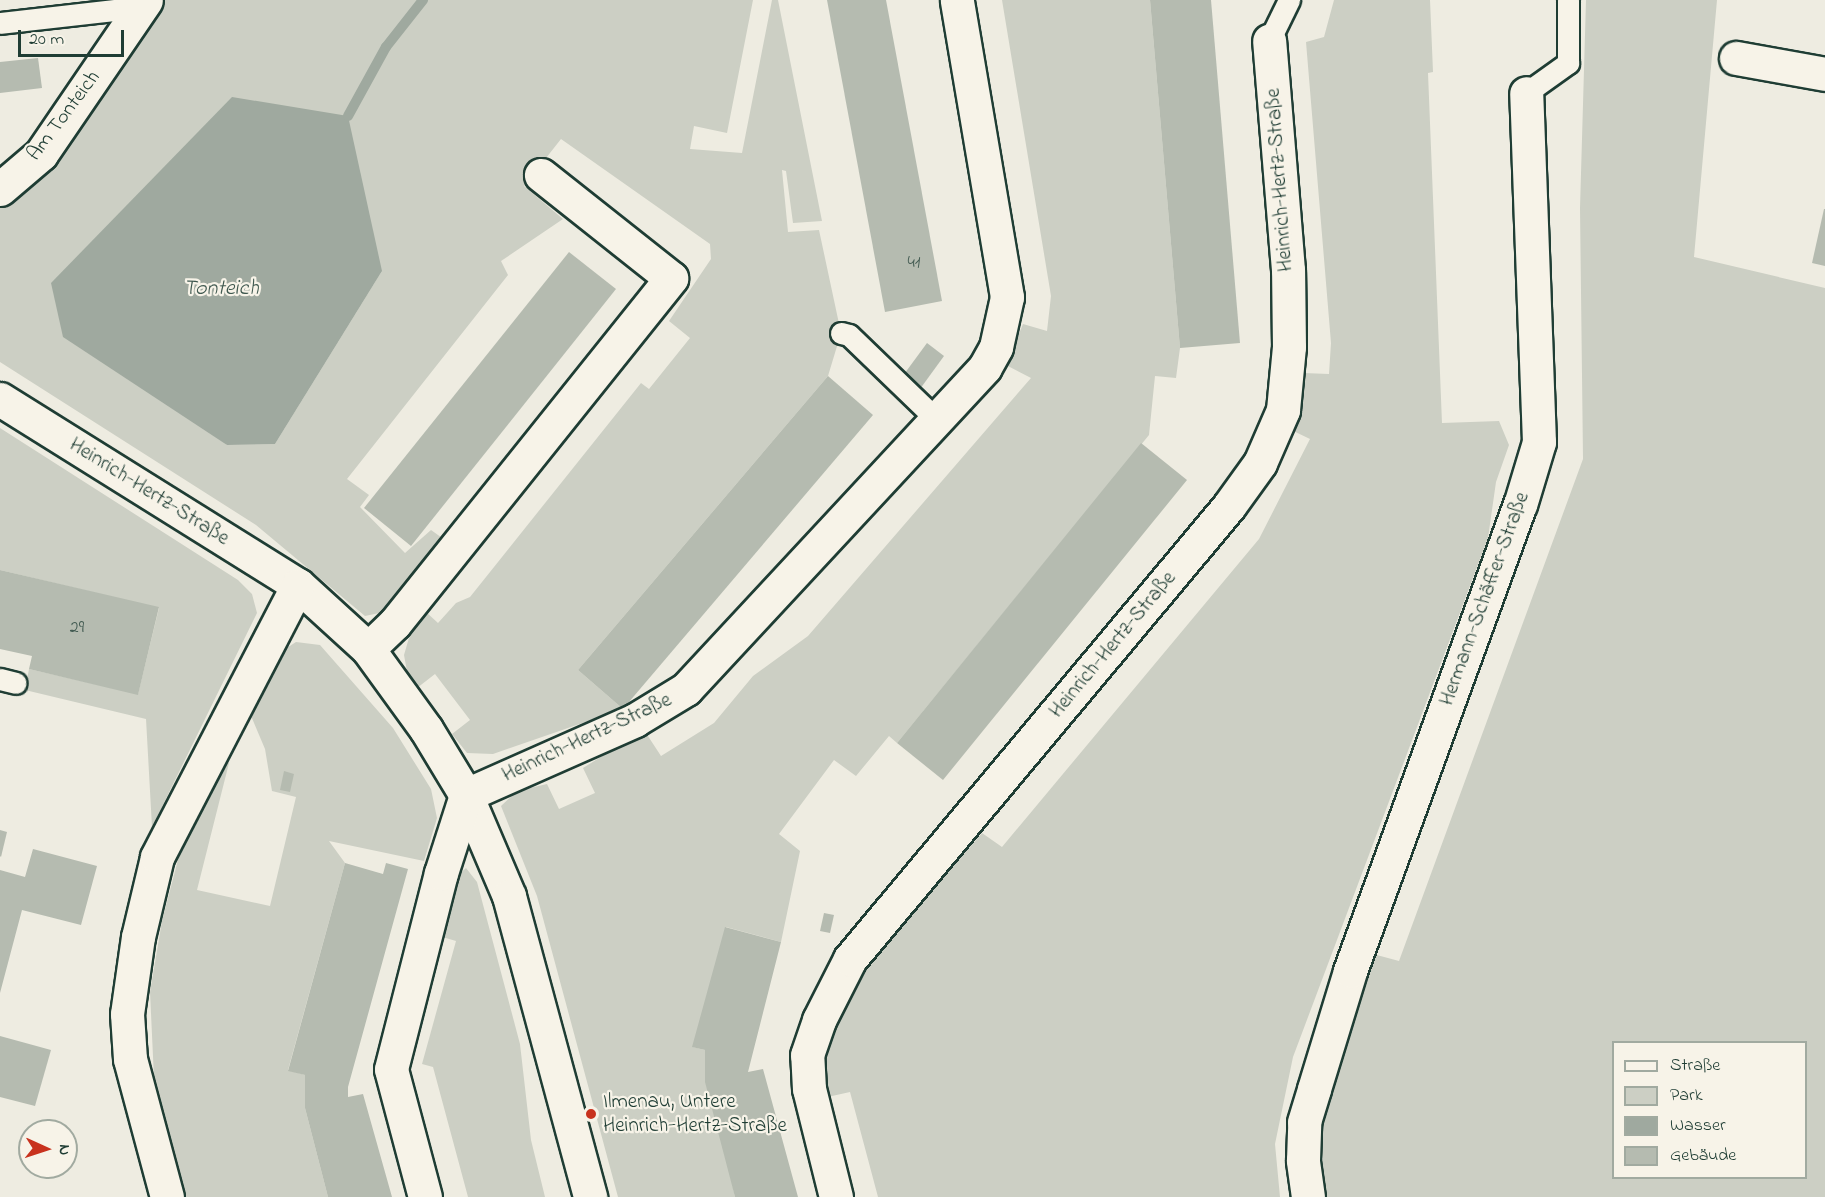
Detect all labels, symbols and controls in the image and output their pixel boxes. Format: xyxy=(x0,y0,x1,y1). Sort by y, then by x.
scale bar xyxy=(21,18,128,56)
text: 20 m xyxy=(29,27,64,53)
street label: Am Tonteich xyxy=(22,66,106,166)
street label: Heinrich-Hertz-Straße xyxy=(1261,87,1299,273)
house number: 41 xyxy=(907,252,921,274)
water label: Tonteich xyxy=(183,277,259,303)
street label: Heinrich-Hertz-Straße xyxy=(64,433,234,551)
street label: Hermann-Schäffer-Straße xyxy=(1435,489,1535,709)
street label: Heinrich-Hertz-Straße xyxy=(1044,566,1182,724)
house number: 29 xyxy=(70,617,84,639)
street label: Heinrich-Hertz-Straße xyxy=(498,688,676,788)
legend xyxy=(1612,1041,1807,1179)
text: Straße xyxy=(1670,1053,1720,1079)
text: Park xyxy=(1670,1083,1703,1109)
place label: Ilmenau, Untere Heinrich-Hertz-Straße xyxy=(603,1089,787,1139)
marker: Ilmenau, Untere Heinrich-Hertz-Straße xyxy=(584,1107,598,1121)
text: Wasser xyxy=(1670,1113,1726,1139)
north arrow xyxy=(18,1119,78,1179)
text: Gebäude xyxy=(1670,1143,1736,1169)
text: N xyxy=(52,1144,76,1156)

